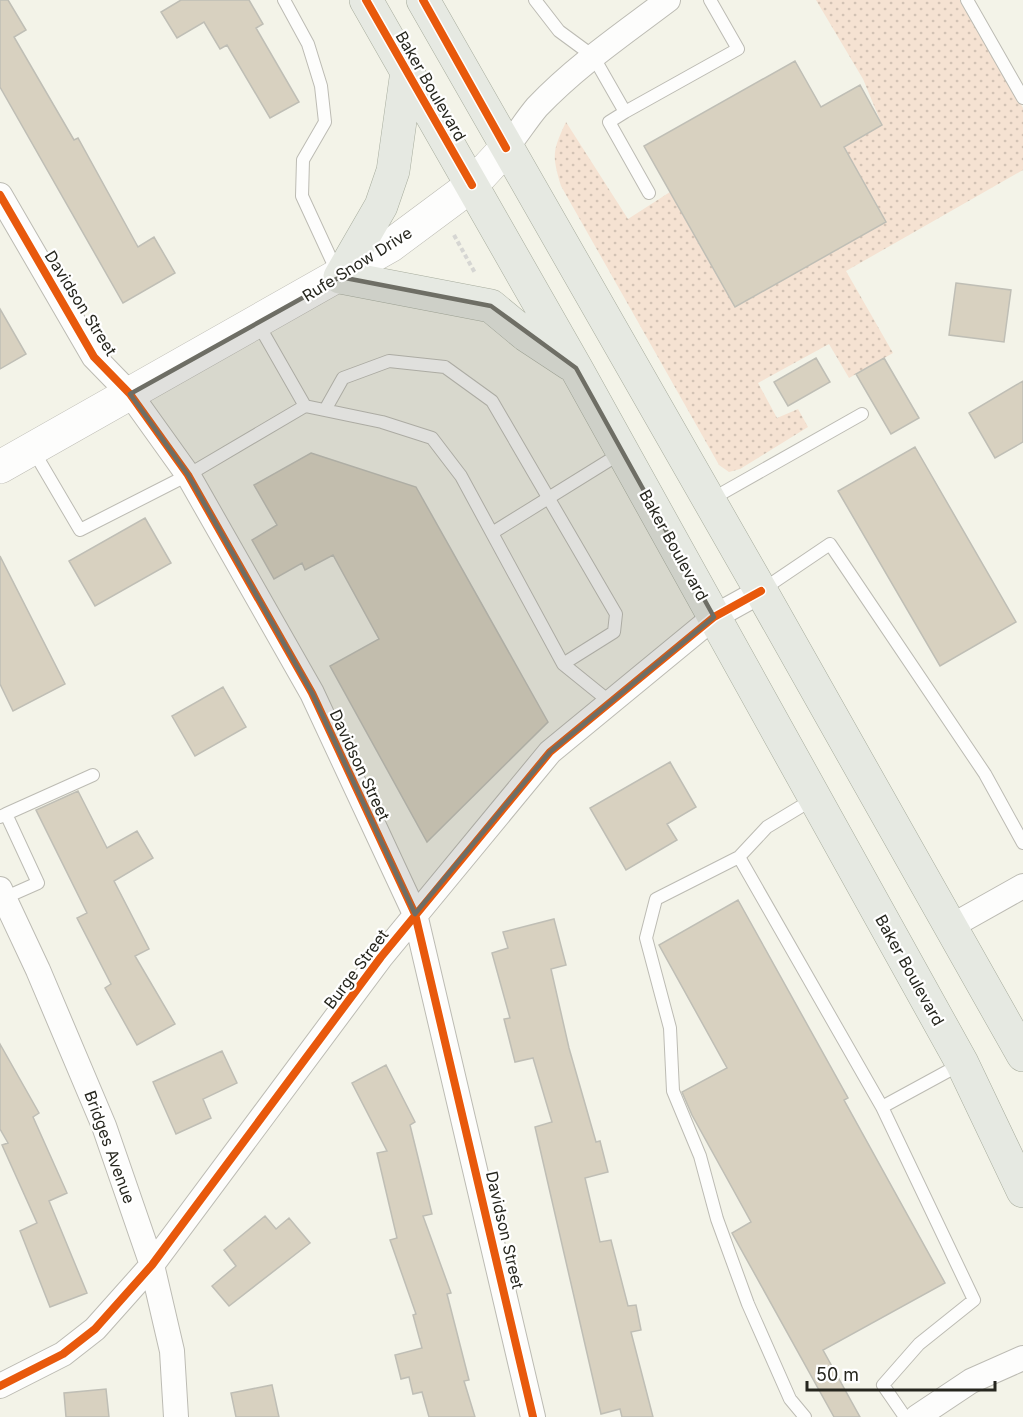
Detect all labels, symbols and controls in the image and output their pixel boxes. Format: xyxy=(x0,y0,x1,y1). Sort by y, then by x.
street label: Baker Boulevard xyxy=(391,27,471,145)
street label: Rufe Snow Drive xyxy=(299,222,415,306)
street label: Davidson Street xyxy=(41,247,121,359)
street label: Baker Boulevard xyxy=(635,486,713,604)
street label: Davidson Street xyxy=(326,706,394,824)
street label: Baker Boulevard xyxy=(871,911,949,1029)
street label: Burge Street xyxy=(320,925,392,1013)
street label: Bridges Avenue xyxy=(80,1088,140,1206)
street label: Davidson Street xyxy=(482,1169,528,1291)
scale bar xyxy=(807,1354,994,1392)
text: 50 m xyxy=(816,1364,859,1385)

